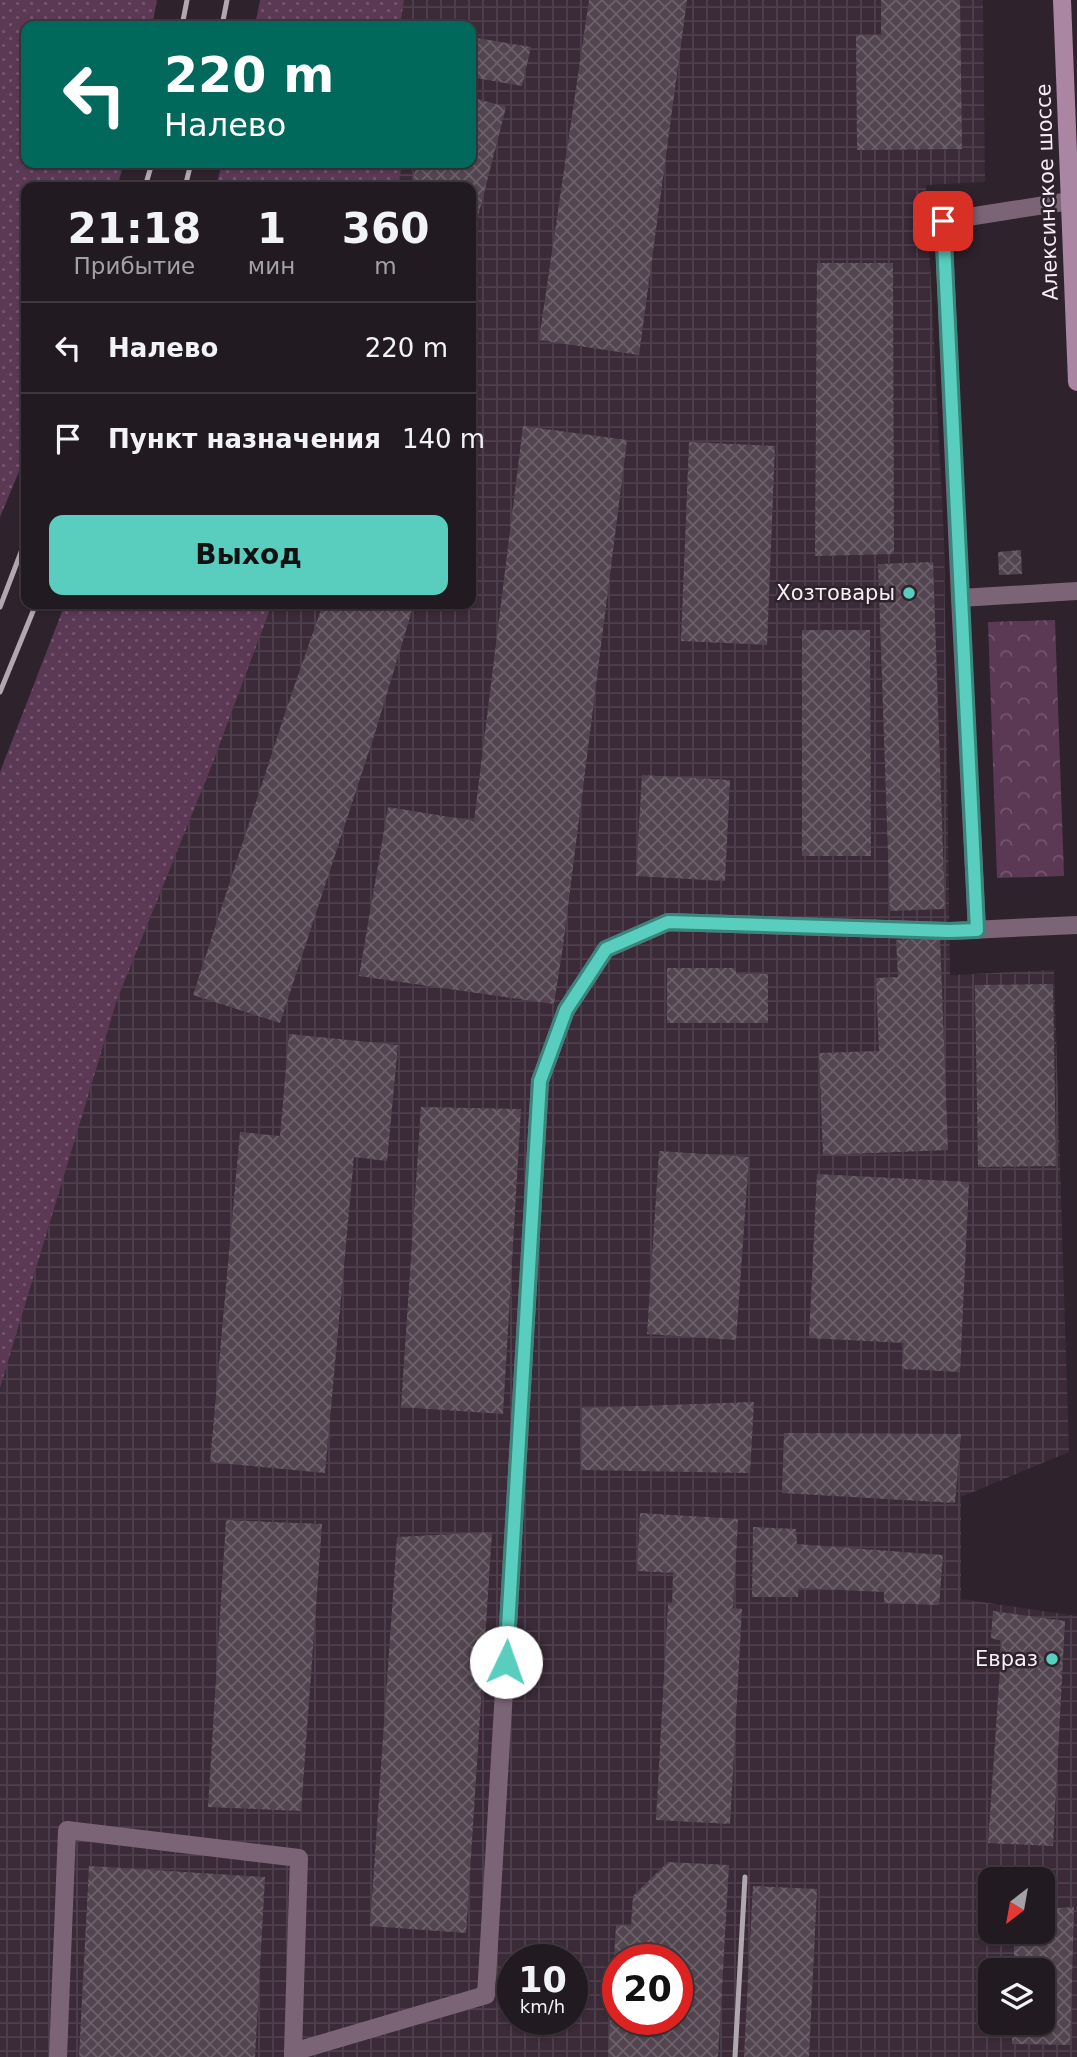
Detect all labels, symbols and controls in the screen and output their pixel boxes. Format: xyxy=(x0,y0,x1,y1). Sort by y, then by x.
text: 220 m xyxy=(164,47,334,104)
icon: left xyxy=(49,49,140,140)
street label: Алексинское шоссе xyxy=(1031,83,1063,301)
text: Налево xyxy=(164,106,286,144)
pin xyxy=(913,191,973,251)
icon: arrive xyxy=(924,202,962,240)
text: 21:18 xyxy=(68,204,201,253)
text: 1 xyxy=(257,204,286,253)
text: 360 xyxy=(342,204,429,253)
text: Прибытие xyxy=(74,253,195,279)
text: мин xyxy=(248,253,295,279)
text: m xyxy=(374,253,397,279)
icon: left xyxy=(49,329,87,367)
text: Налево xyxy=(108,333,218,363)
text: 220 m xyxy=(365,333,448,363)
icon: arrive xyxy=(49,420,87,458)
text: Пункт назначения xyxy=(108,424,381,454)
text: 140 m xyxy=(402,424,485,454)
button: Выход xyxy=(49,515,448,595)
place label: Хозтовары xyxy=(776,581,895,605)
marker: Хозтовары xyxy=(901,585,917,601)
position arrow xyxy=(469,1625,543,1699)
place label: Евраз xyxy=(975,1647,1038,1671)
marker: Евраз xyxy=(1044,1651,1060,1667)
north arrow xyxy=(978,1867,1055,1944)
map controls xyxy=(978,1867,1055,2035)
speed limit sign: 20 xyxy=(602,1944,693,2035)
button: layers xyxy=(978,1958,1055,2035)
text: 10 xyxy=(518,1960,567,2000)
text: km/h xyxy=(520,1996,565,2017)

